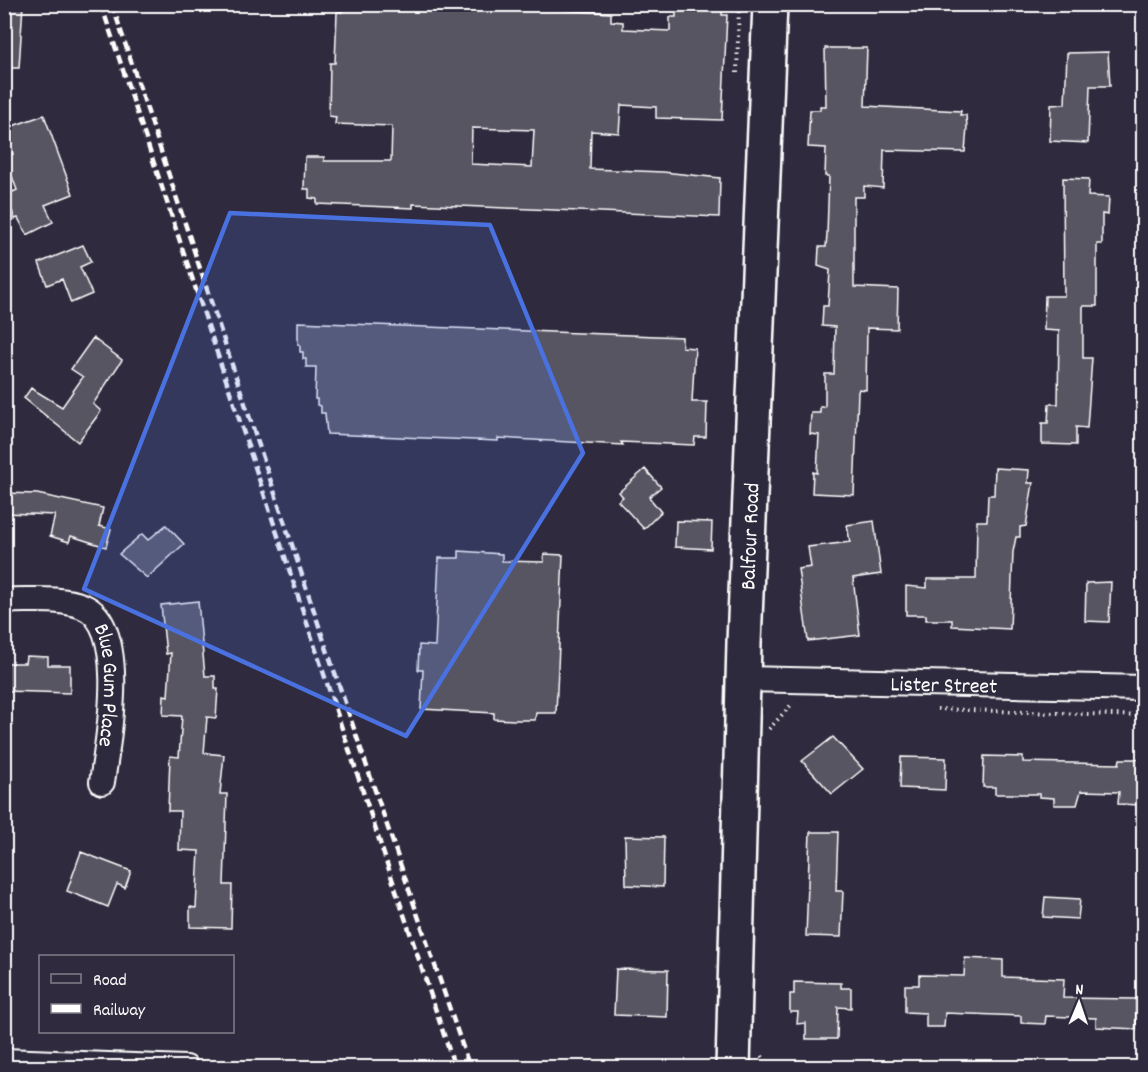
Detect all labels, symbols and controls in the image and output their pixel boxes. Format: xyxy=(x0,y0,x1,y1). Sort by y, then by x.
street label: Balfour Road xyxy=(734,482,770,591)
street label: Blue Gum Place xyxy=(84,619,124,749)
street label: Lister Street xyxy=(890,670,998,704)
legend xyxy=(39,955,234,1033)
text: Road xyxy=(93,969,127,994)
north arrow xyxy=(1049,973,1109,1033)
text: N xyxy=(1075,979,1084,1002)
text: Railway xyxy=(93,999,146,1024)

